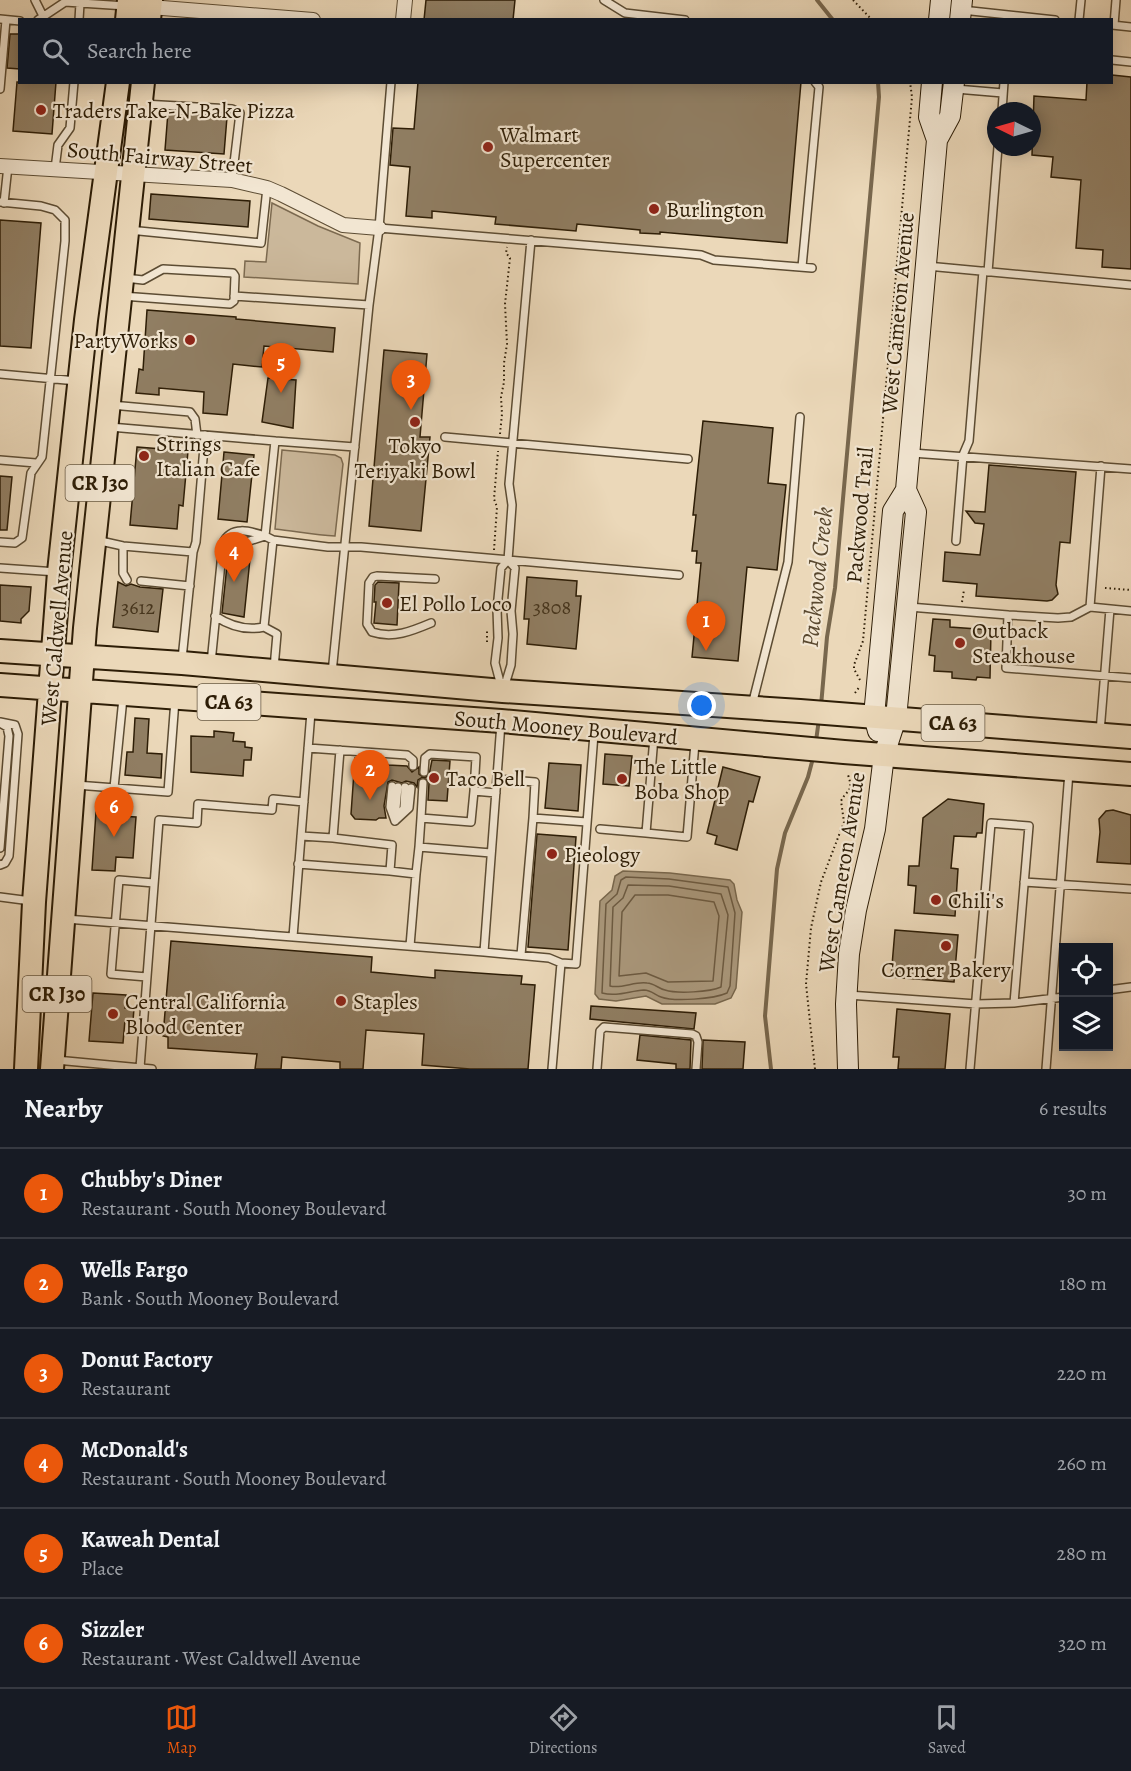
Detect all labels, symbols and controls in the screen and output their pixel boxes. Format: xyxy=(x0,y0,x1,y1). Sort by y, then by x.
search box xyxy=(18,18,1113,84)
icon: search xyxy=(39,35,72,68)
text: Search here xyxy=(87,36,192,66)
place label: Traders Take-N-Bake Pizza xyxy=(53,96,296,126)
north arrow xyxy=(987,102,1041,156)
marker: Traders Take-N-Bake Pizza xyxy=(34,103,48,117)
place label: Walmart Supercenter xyxy=(499,120,610,175)
street label: South Fairway Street xyxy=(66,135,254,181)
marker: Walmart Supercenter xyxy=(481,140,495,154)
place label: Burlington xyxy=(666,195,764,225)
marker: Burlington xyxy=(647,202,661,216)
street label: West Cameron Avenue xyxy=(874,211,922,416)
place label: PartyWorks xyxy=(73,326,178,356)
marker: PartyWorks xyxy=(183,333,197,347)
pin: 5 xyxy=(262,344,300,393)
pin: 3 xyxy=(392,360,430,410)
marker: Tokyo Teriyaki Bowl xyxy=(408,415,422,429)
place label: Strings Italian Cafe xyxy=(156,429,260,484)
place label: Tokyo Teriyaki Bowl xyxy=(355,431,475,486)
street label: Packwood Trail xyxy=(839,446,881,585)
marker: Strings Italian Cafe xyxy=(137,449,151,463)
road number: CR J30 xyxy=(66,465,134,501)
water label: Packwood Creek xyxy=(794,505,840,649)
street label: West Caldwell Avenue xyxy=(33,529,80,728)
pin: 4 xyxy=(214,532,254,582)
place label: El Pollo Loco xyxy=(399,589,512,619)
house number: 3612 xyxy=(121,594,155,621)
house number: 3808 xyxy=(533,594,571,621)
marker: El Pollo Loco xyxy=(380,596,394,610)
pin: 1 xyxy=(686,602,726,651)
place label: Outback Steakhouse xyxy=(972,616,1075,671)
marker: Outback Steakhouse xyxy=(953,636,967,650)
road number: CA 63 xyxy=(198,684,260,720)
your location xyxy=(687,691,716,720)
street label: South Mooney Boulevard xyxy=(453,703,679,753)
road number: CA 63 xyxy=(922,705,984,741)
pin: 2 xyxy=(350,750,389,800)
place label: The Little Boba Shop xyxy=(634,752,729,807)
place label: Taco Bell xyxy=(446,764,525,794)
street label: West Cameron Avenue xyxy=(811,770,873,975)
marker: Taco Bell xyxy=(427,771,441,785)
marker: The Little Boba Shop xyxy=(615,772,629,786)
pin: 6 xyxy=(94,788,134,837)
place label: Pieology xyxy=(564,840,640,870)
marker: Pieology xyxy=(545,847,559,861)
place label: Chili's xyxy=(948,886,1004,916)
marker: Chili's xyxy=(929,893,943,907)
marker: Corner Bakery xyxy=(939,939,953,953)
map controls xyxy=(1059,943,1113,1051)
button: locate xyxy=(1059,943,1113,997)
place label: Corner Bakery xyxy=(881,955,1011,985)
road number: CR J30 xyxy=(22,976,92,1012)
place label: Central California Blood Center xyxy=(125,987,287,1042)
place label: Staples xyxy=(353,987,418,1017)
marker: Staples xyxy=(334,994,348,1008)
button: layers xyxy=(1059,997,1113,1051)
marker: Central California Blood Center xyxy=(106,1007,120,1021)
text: Nearby xyxy=(24,1091,103,1126)
text: 6 results xyxy=(1039,1095,1107,1122)
text: Chubby's Diner xyxy=(81,1165,222,1195)
text: 1 xyxy=(40,1180,47,1207)
text: 30 m xyxy=(1067,1180,1107,1207)
text: Restaurant · South Mooney Boulevard xyxy=(81,1195,387,1222)
text: Wells Fargo xyxy=(81,1255,188,1285)
text: 2 xyxy=(39,1270,48,1297)
text: 180 m xyxy=(1059,1270,1107,1297)
text: Bank · South Mooney Boulevard xyxy=(81,1285,339,1312)
text: Donut Factory xyxy=(81,1345,212,1375)
text: 3 xyxy=(39,1360,48,1387)
text: 220 m xyxy=(1057,1360,1107,1387)
text: Restaurant xyxy=(81,1375,171,1402)
text: McDonald's xyxy=(81,1435,188,1465)
text: 4 xyxy=(39,1450,48,1477)
text: 260 m xyxy=(1057,1450,1107,1477)
text: Restaurant · South Mooney Boulevard xyxy=(81,1465,387,1492)
text: Kaweah Dental xyxy=(81,1525,219,1555)
text: 5 xyxy=(39,1540,48,1567)
text: 280 m xyxy=(1057,1540,1107,1567)
text: Place xyxy=(81,1555,123,1582)
text: Sizzler xyxy=(81,1615,144,1645)
text: 6 xyxy=(39,1630,48,1657)
text: 320 m xyxy=(1058,1630,1107,1657)
text: Restaurant · West Caldwell Avenue xyxy=(81,1645,361,1672)
tab: Map xyxy=(165,1701,198,1759)
tab: Directions xyxy=(529,1701,597,1759)
tab: Saved xyxy=(928,1701,966,1759)

